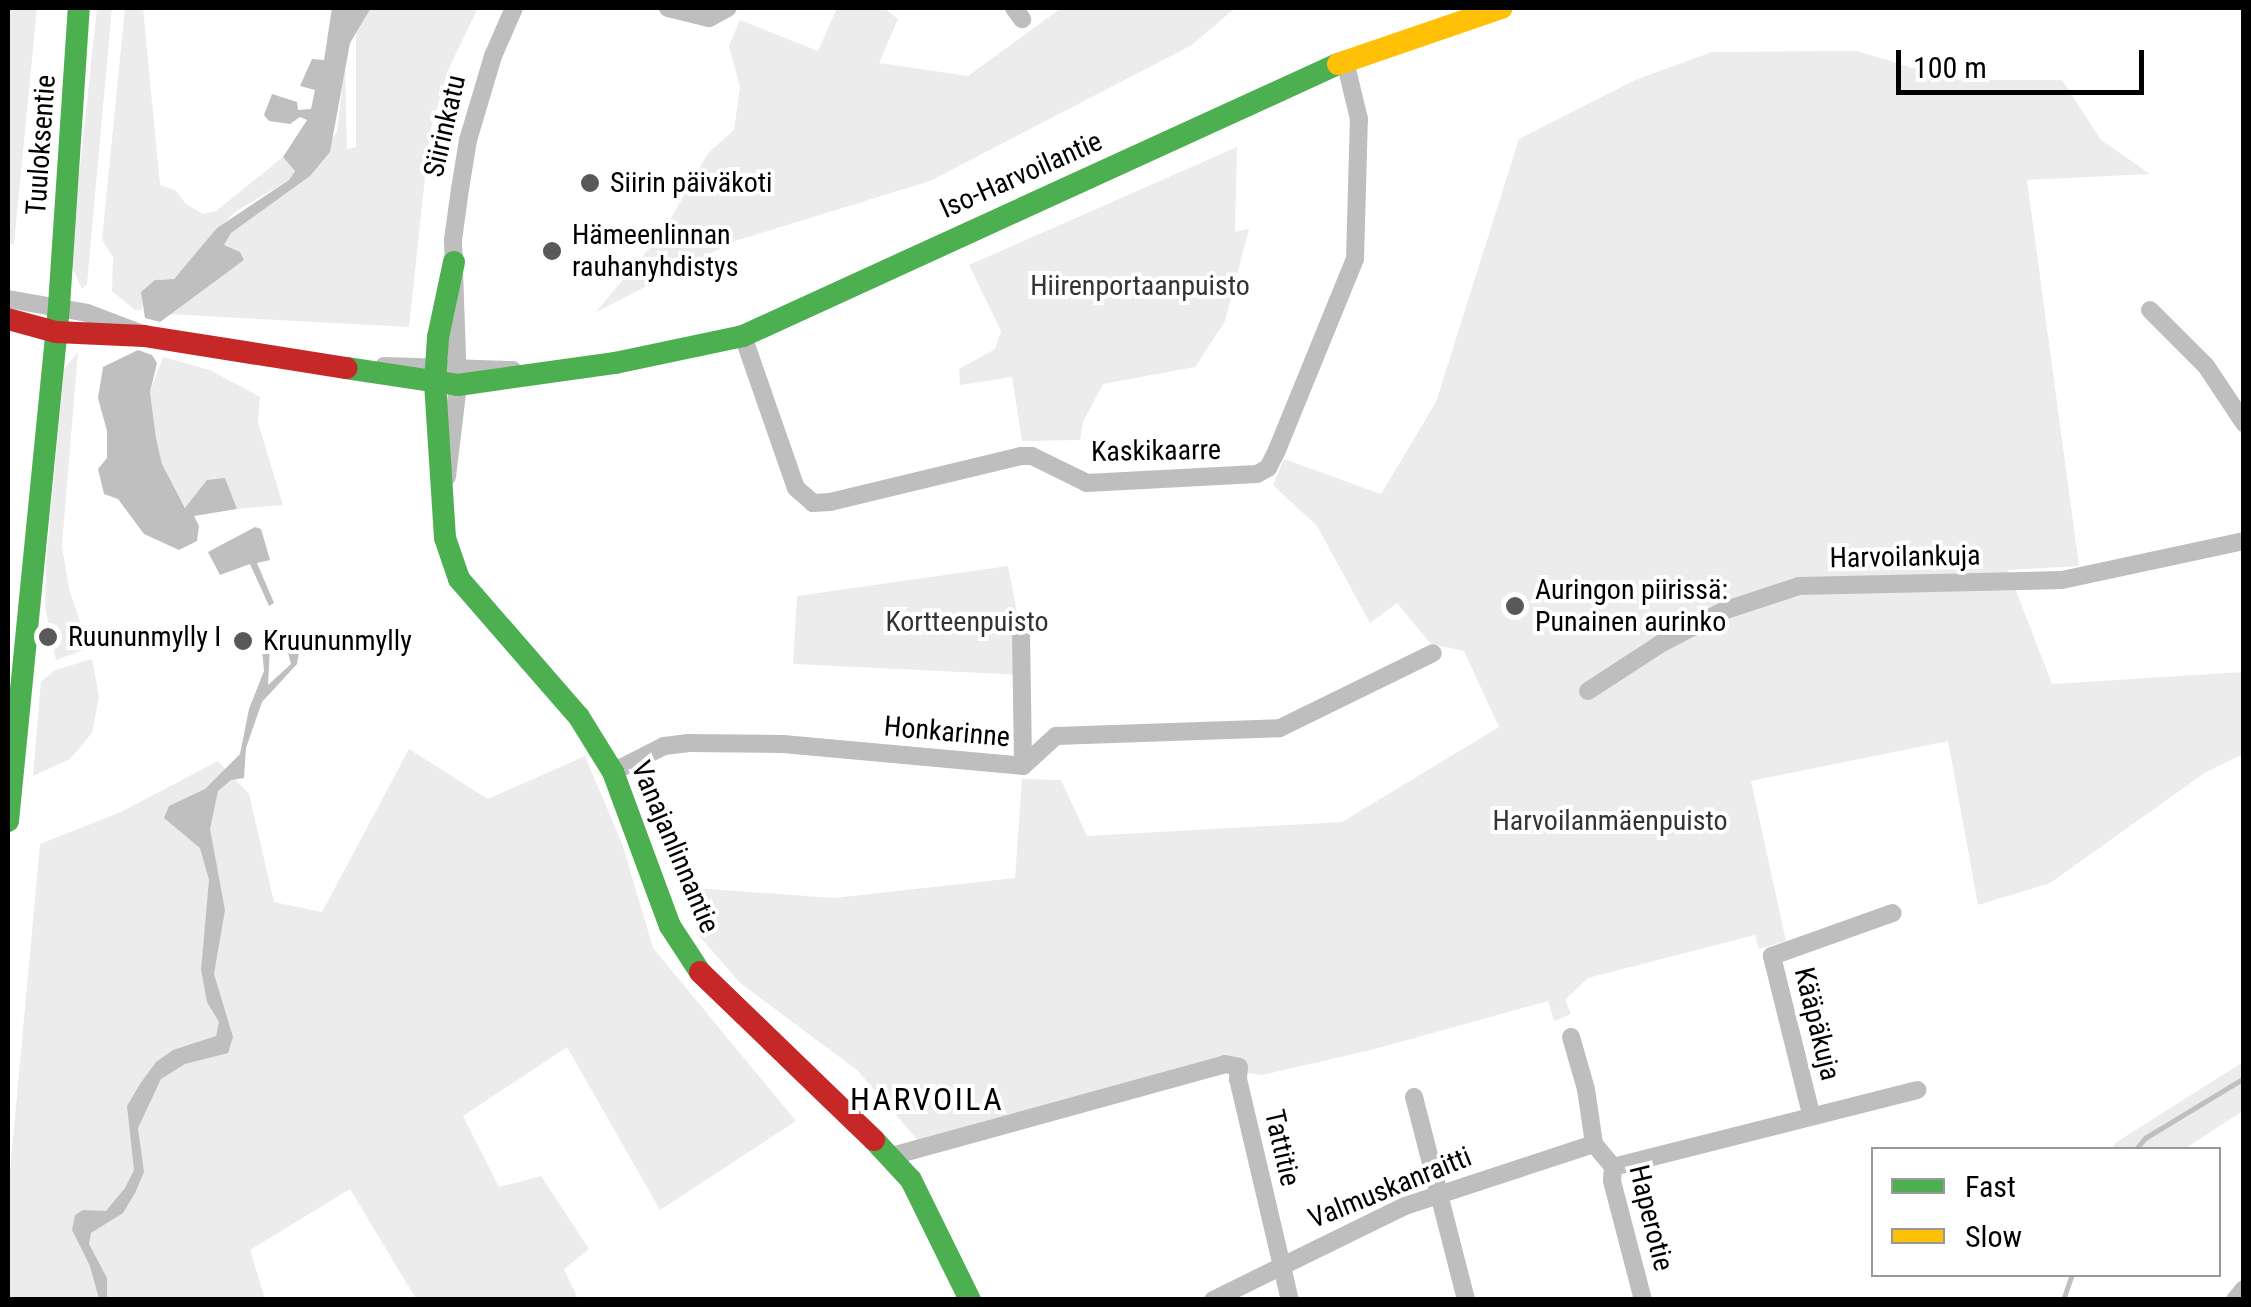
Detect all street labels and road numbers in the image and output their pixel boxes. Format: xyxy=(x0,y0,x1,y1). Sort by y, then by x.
street label: Siirinkatu xyxy=(417,72,473,180)
street label: Tuuloksentie xyxy=(19,74,63,216)
street label: Iso-Harvoilantie xyxy=(935,124,1107,226)
street label: Kaskikaarre xyxy=(1091,433,1221,469)
street label: Harvoilankuja xyxy=(1829,539,1981,575)
street label: Honkarinne xyxy=(883,710,1011,754)
street label: Vanajanlinnantie xyxy=(624,756,726,938)
street label: Kääpäkuja xyxy=(1787,964,1847,1084)
street label: Tattitie xyxy=(1257,1107,1307,1189)
street label: Valmuskanraitti xyxy=(1304,1140,1476,1236)
street label: Haperotie xyxy=(1622,1162,1680,1274)

